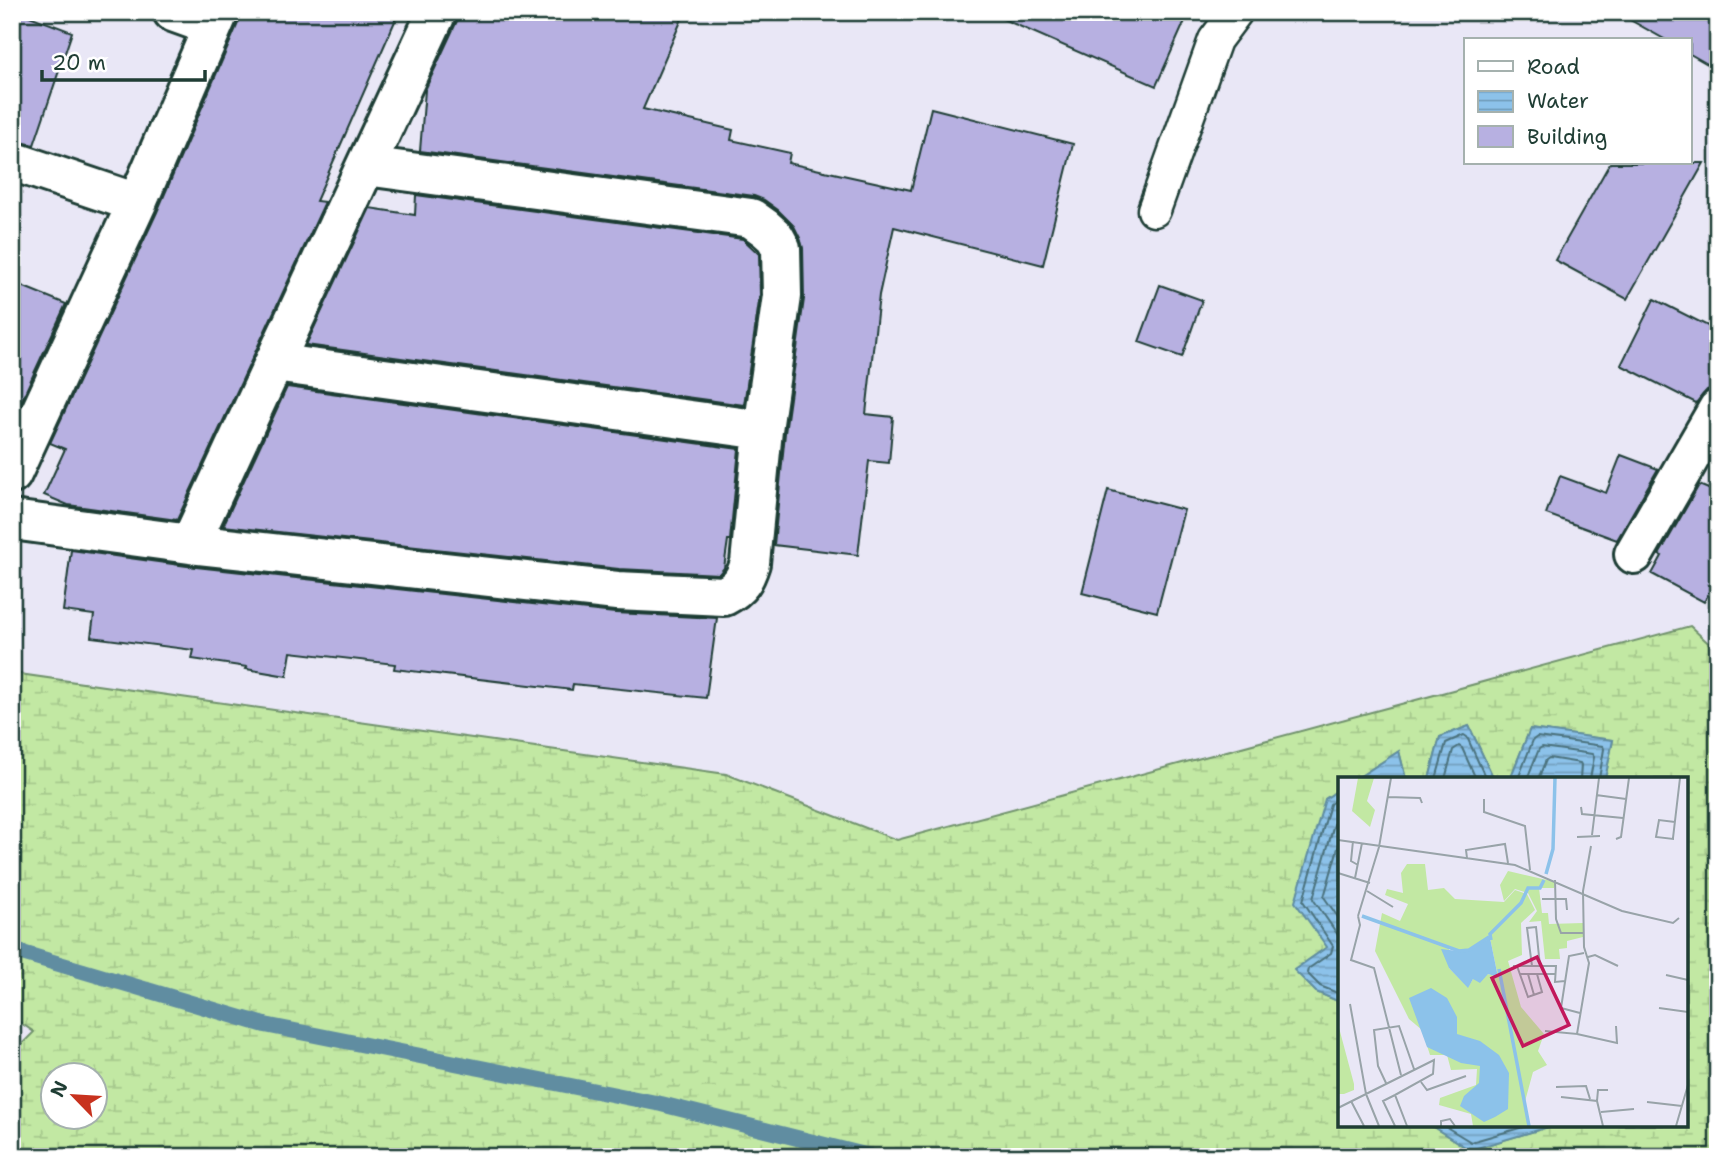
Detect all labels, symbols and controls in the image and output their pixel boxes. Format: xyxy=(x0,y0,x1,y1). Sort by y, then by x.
scale bar xyxy=(42,38,205,82)
legend xyxy=(1464,38,1692,164)
text: 20 m xyxy=(52,49,106,77)
text: Road xyxy=(1527,53,1580,81)
text: Water xyxy=(1527,87,1589,115)
text: Building xyxy=(1527,123,1607,151)
inset map xyxy=(1338,777,1688,1127)
north arrow xyxy=(38,1060,108,1130)
text: N xyxy=(45,1077,74,1101)

